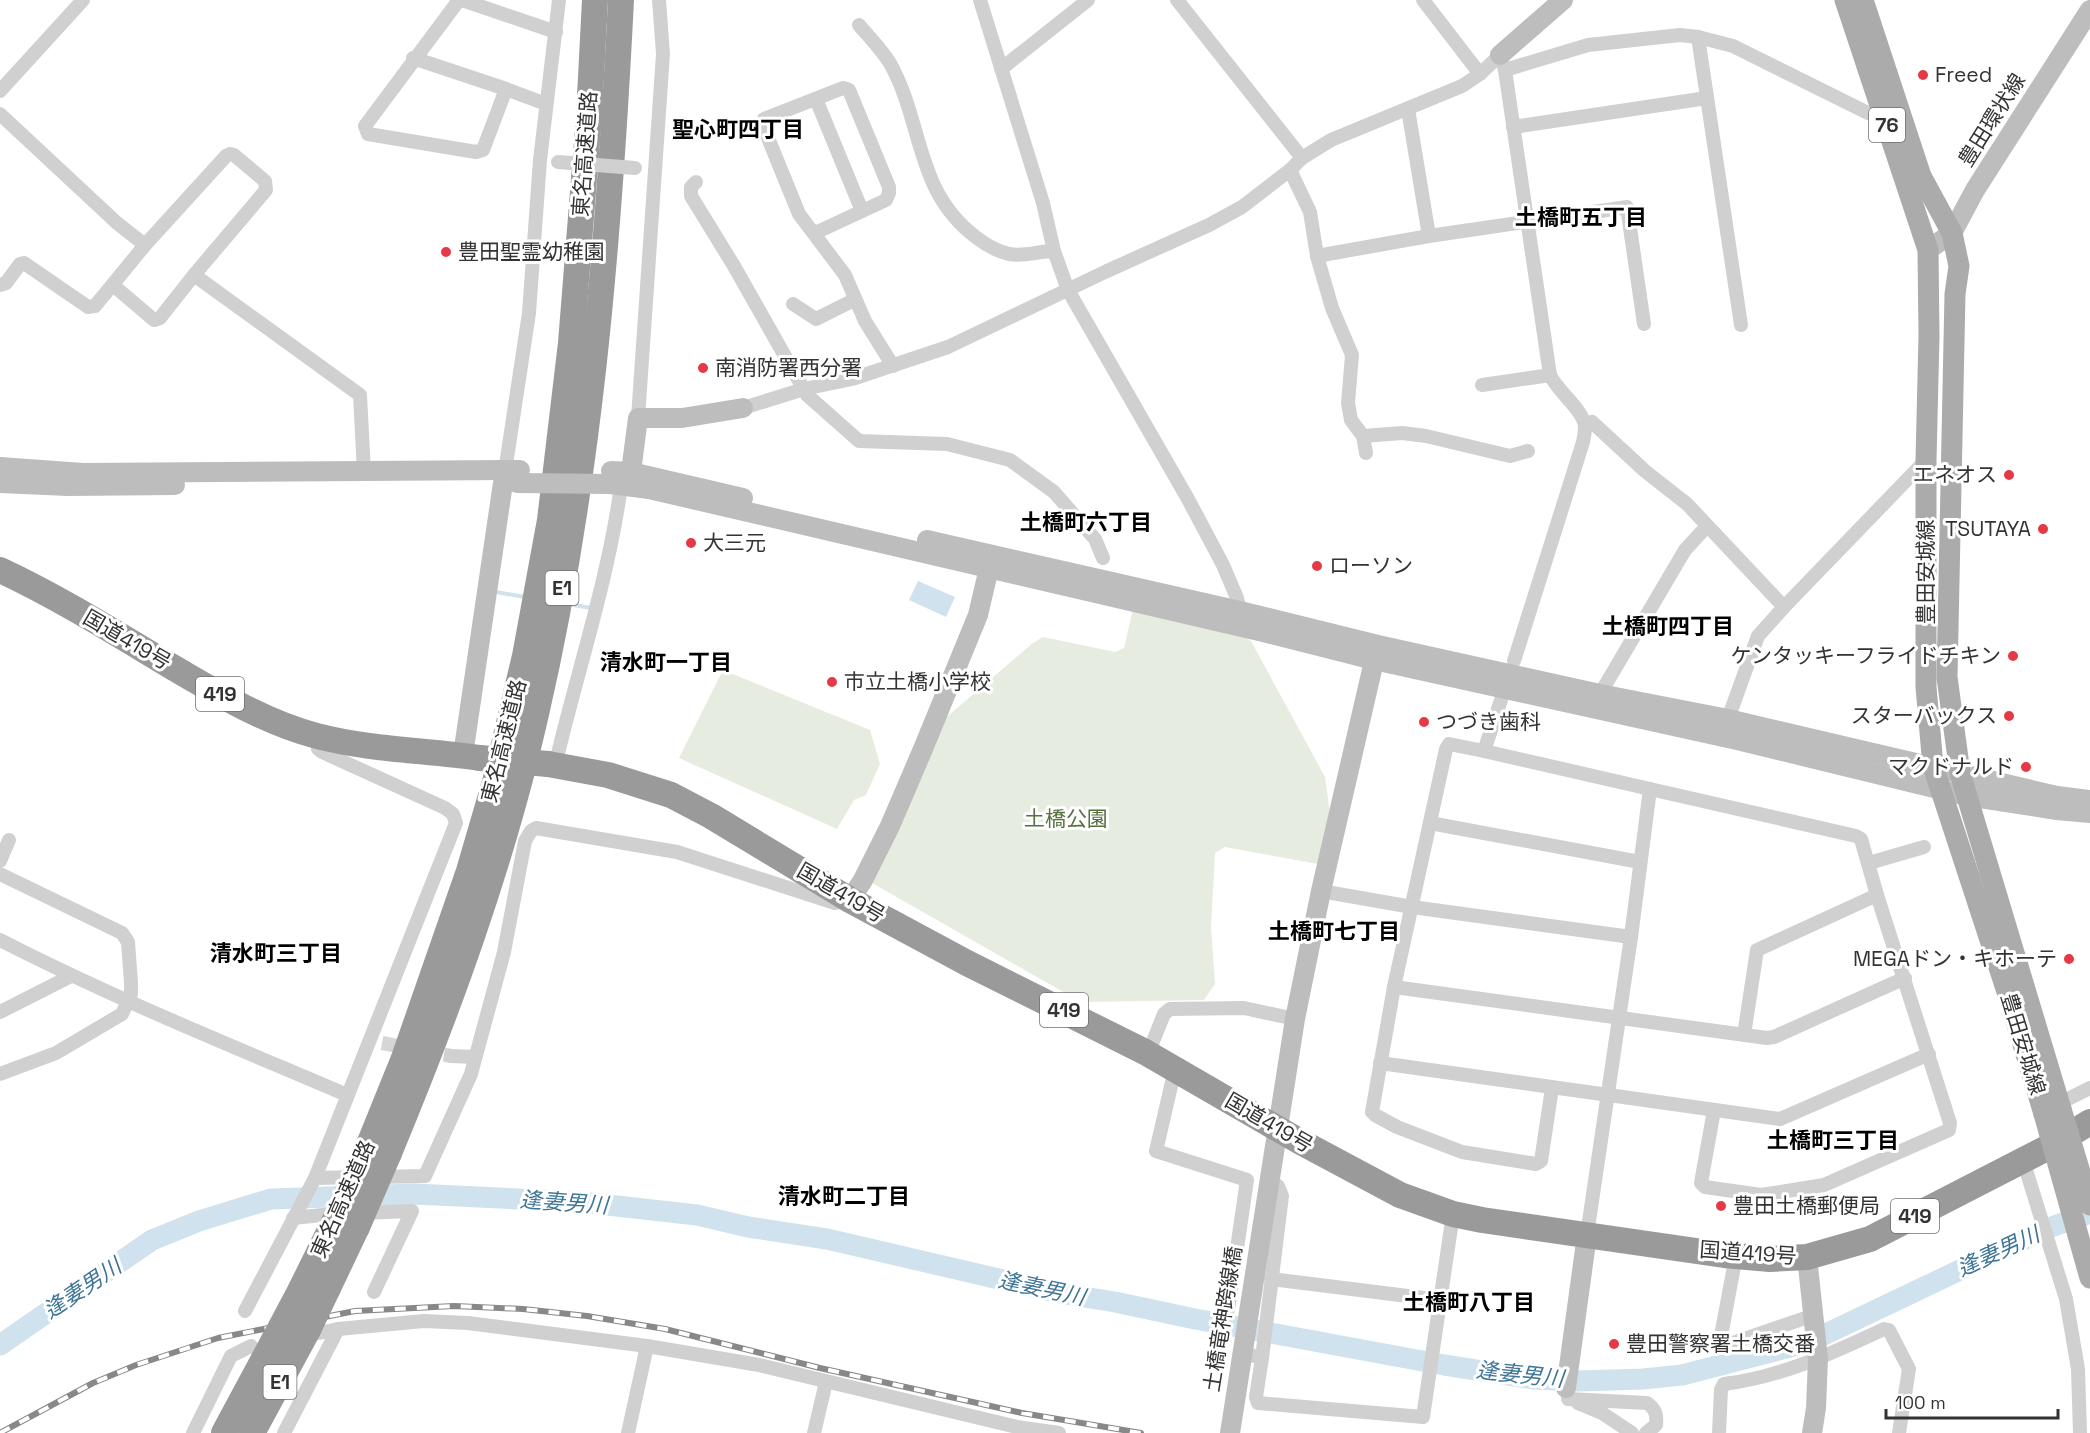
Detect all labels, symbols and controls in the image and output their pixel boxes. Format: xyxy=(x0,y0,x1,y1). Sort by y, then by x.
place label: Freed xyxy=(1935,61,1992,88)
marker: Freed xyxy=(1916,68,1930,82)
street label: 豊田環状線 xyxy=(1952,68,2031,171)
street label: 東名高速道路 xyxy=(567,90,602,218)
road number: 76 xyxy=(1869,108,1905,142)
district label: 聖心町四丁目 xyxy=(672,115,804,143)
district label: 土橋町五丁目 xyxy=(1515,203,1647,231)
place label: 豊田聖霊幼稚園 xyxy=(458,238,605,265)
marker: 豊田聖霊幼稚園 xyxy=(439,245,453,259)
place label: 南消防署西分署 xyxy=(715,354,862,381)
marker: 南消防署西分署 xyxy=(696,361,710,375)
place label: エネオス xyxy=(1913,461,1997,488)
marker: エネオス xyxy=(2002,468,2016,482)
district label: 土橋町六丁目 xyxy=(1020,508,1152,536)
place label: TSUTAYA xyxy=(1945,515,2031,542)
street label: 豊田安城線 xyxy=(1912,520,1939,625)
marker: TSUTAYA xyxy=(2036,522,2050,536)
place label: 大三元 xyxy=(703,529,766,556)
marker: 大三元 xyxy=(684,536,698,550)
place label: ローソン xyxy=(1329,552,1413,579)
marker: ローソン xyxy=(1310,559,1324,573)
road number: E1 xyxy=(546,571,578,605)
street label: 国道419号 xyxy=(78,604,176,676)
district label: 土橋町四丁目 xyxy=(1602,612,1734,640)
place label: ケンタッキーフライドチキン xyxy=(1731,642,2001,669)
district label: 清水町一丁目 xyxy=(600,648,732,676)
marker: ケンタッキーフライドチキン xyxy=(2006,649,2020,663)
place label: 市立土橋小学校 xyxy=(844,668,991,695)
marker: 市立土橋小学校 xyxy=(825,675,839,689)
street label: 東名高速道路 xyxy=(475,676,532,805)
road number: 419 xyxy=(196,677,244,711)
place label: スターバックス xyxy=(1851,702,1997,729)
place label: つづき歯科 xyxy=(1436,708,1541,735)
marker: スターバックス xyxy=(2002,709,2016,723)
marker: つづき歯科 xyxy=(1417,715,1431,729)
place label: マクドナルド xyxy=(1888,753,2014,780)
marker: マクドナルド xyxy=(2019,760,2033,774)
park label: 土橋公園 xyxy=(1024,805,1108,832)
street label: 国道419号 xyxy=(792,857,890,929)
district label: 土橋町七丁目 xyxy=(1268,917,1400,945)
district label: 清水町三丁目 xyxy=(210,939,342,967)
place label: MEGAドン・キホーテ xyxy=(1853,945,2057,972)
marker: MEGAドン・キホーテ xyxy=(2062,952,2076,966)
street label: 豊田安城線 xyxy=(1995,990,2052,1098)
road number: 419 xyxy=(1040,993,1088,1027)
street label: 国道419号 xyxy=(1220,1087,1318,1159)
district label: 土橋町三丁目 xyxy=(1767,1126,1899,1154)
street label: 東名高速道路 xyxy=(305,1136,381,1262)
district label: 清水町二丁目 xyxy=(778,1182,910,1210)
water label: 逢妻男川 xyxy=(519,1185,611,1219)
place label: 豊田土橋郵便局 xyxy=(1733,1192,1880,1219)
marker: 豊田土橋郵便局 xyxy=(1714,1199,1728,1213)
road number: 419 xyxy=(1891,1199,1939,1233)
water label: 逢妻男川 xyxy=(1952,1219,2046,1282)
street label: 国道419号 xyxy=(1699,1236,1797,1269)
street label: 土橋竜神跨線橋 xyxy=(1198,1244,1247,1394)
water label: 逢妻男川 xyxy=(38,1251,128,1324)
water label: 逢妻男川 xyxy=(996,1265,1090,1311)
district label: 土橋町八丁目 xyxy=(1403,1288,1535,1316)
place label: 豊田警察署土橋交番 xyxy=(1626,1330,1815,1357)
marker: 豊田警察署土橋交番 xyxy=(1607,1337,1621,1351)
water label: 逢妻男川 xyxy=(1475,1355,1567,1393)
road number: E1 xyxy=(264,1365,296,1399)
scale bar xyxy=(1886,1382,2058,1420)
text: 100 m xyxy=(1895,1391,1946,1414)

